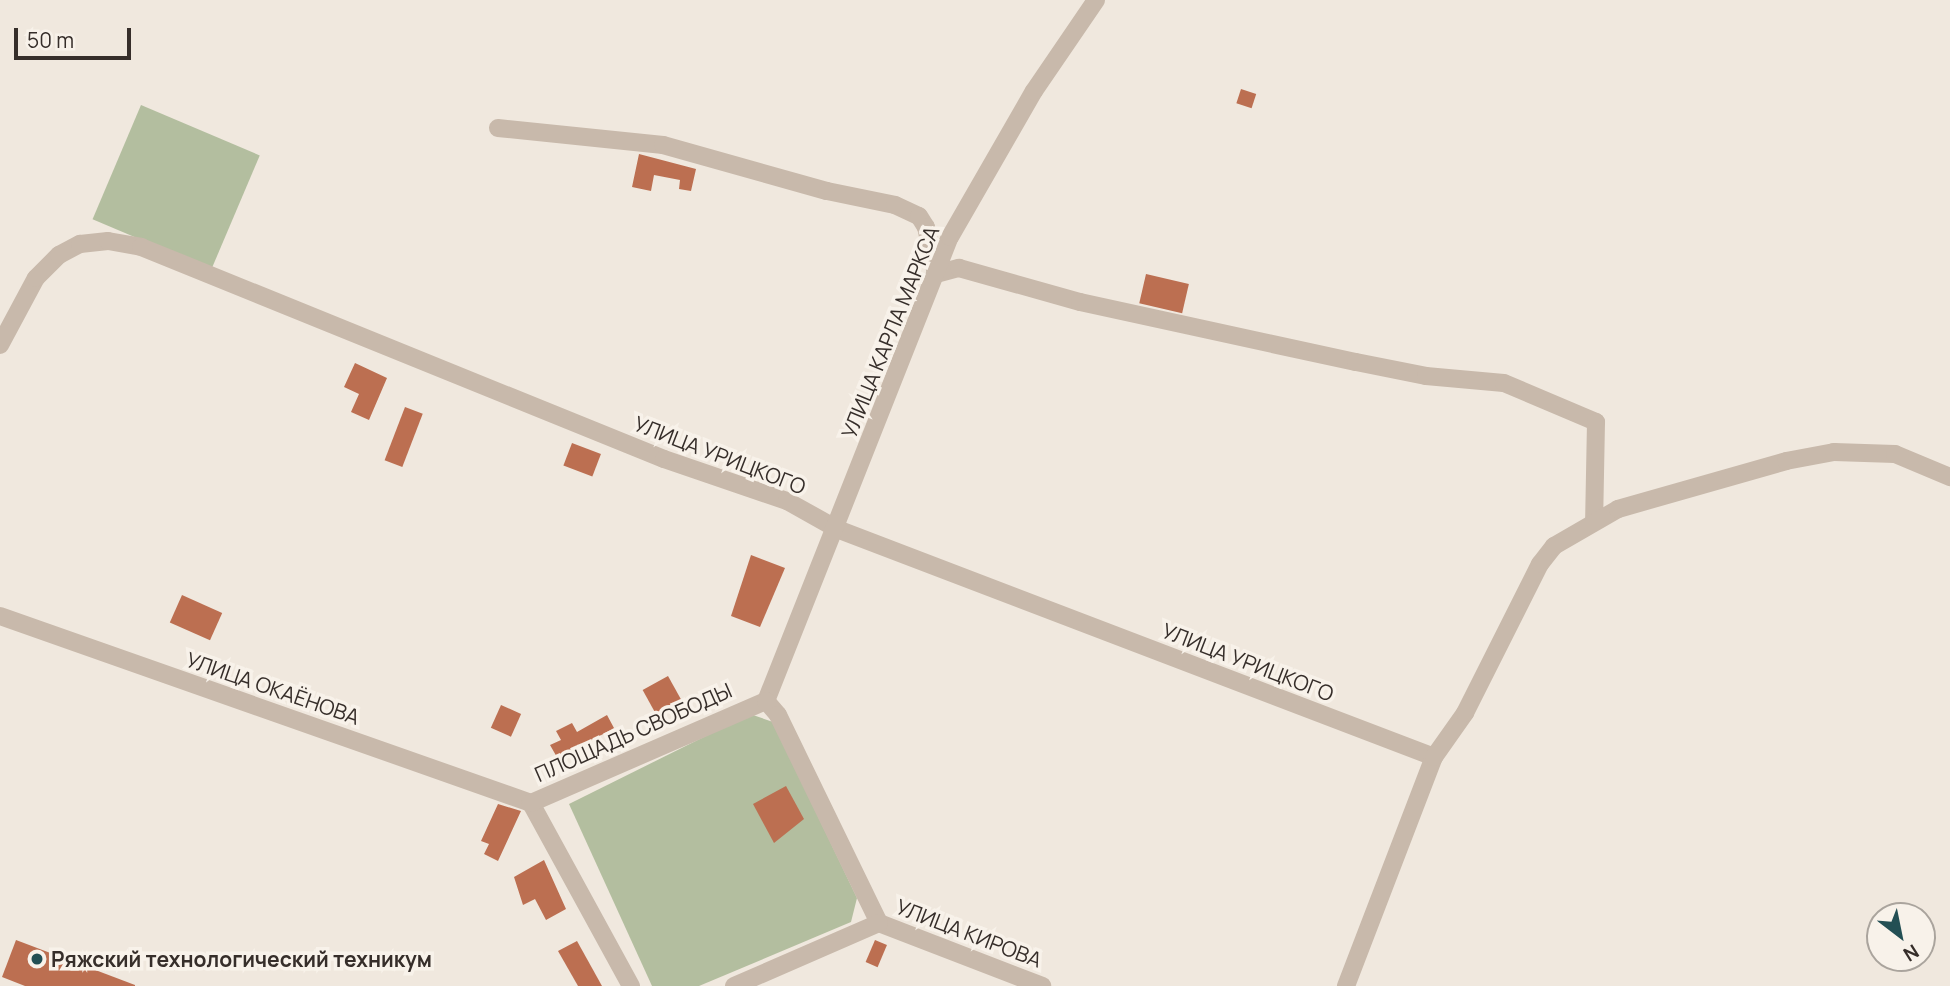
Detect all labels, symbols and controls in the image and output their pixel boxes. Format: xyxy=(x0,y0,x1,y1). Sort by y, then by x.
scale bar xyxy=(18,14,135,58)
text: 50 m xyxy=(27,26,74,54)
street label: УЛИЦА КАРЛА МАРКСА xyxy=(836,222,944,442)
street label: УЛИЦА УРИЦКОГО xyxy=(631,411,809,499)
street label: УЛИЦА УРИЦКОГО xyxy=(1159,618,1337,706)
street label: УЛИЦА ОКАЁНОВА xyxy=(183,646,363,730)
street label: ПЛОЩАДЬ СВОБОДЫ xyxy=(531,677,735,787)
street label: УЛИЦА КИРОВА xyxy=(893,894,1045,972)
north arrow xyxy=(1866,902,1936,972)
text: N xyxy=(1898,938,1924,968)
place label: Ряжский технологический техникум xyxy=(51,946,432,972)
marker: Ряжский технологический техникум xyxy=(29,951,45,967)

